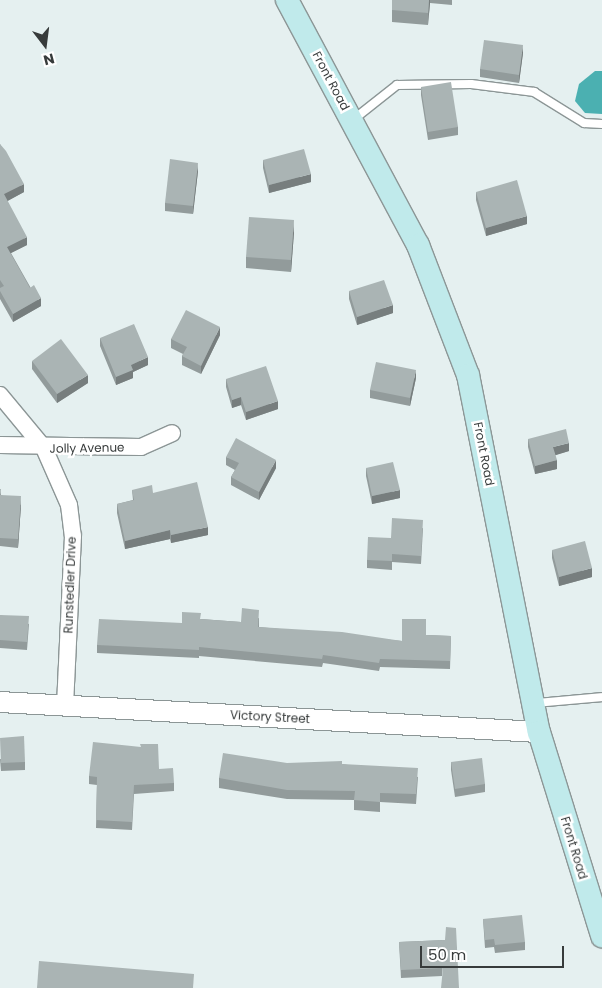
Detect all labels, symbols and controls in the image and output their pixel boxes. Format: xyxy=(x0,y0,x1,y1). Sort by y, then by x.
north arrow xyxy=(20,20,70,70)
text: N xyxy=(41,48,57,71)
street label: Front Road xyxy=(309,49,353,113)
street label: Front Road xyxy=(471,421,497,487)
street label: Jolly Avenue xyxy=(49,440,125,456)
street label: Runstedler Drive xyxy=(61,536,79,634)
street label: Victory Street xyxy=(230,708,310,726)
street label: Front Road xyxy=(558,815,590,881)
scale bar xyxy=(422,936,566,968)
text: 50 m xyxy=(428,944,466,965)

